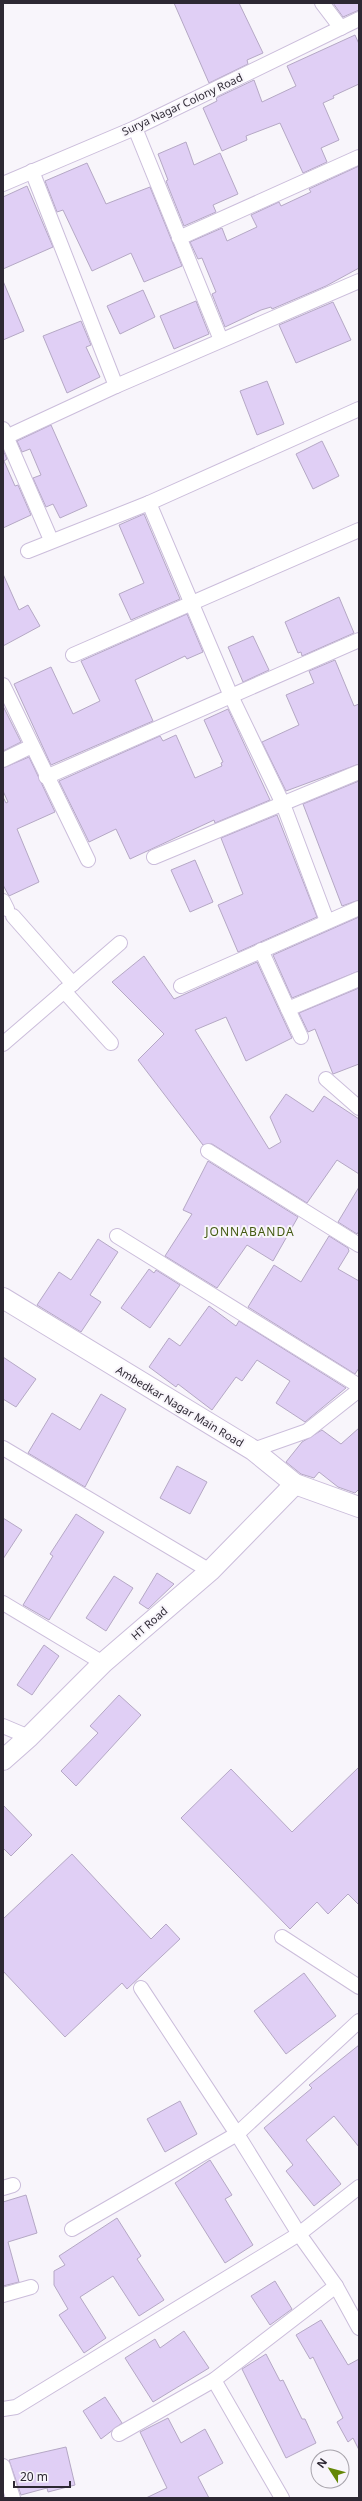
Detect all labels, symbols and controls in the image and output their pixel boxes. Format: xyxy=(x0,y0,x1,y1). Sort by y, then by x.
street label: Surya Nagar Colony Road xyxy=(119,69,245,139)
district label: JONNABANDA xyxy=(204,1223,295,1240)
street label: Ambedkar Nagar Main Road xyxy=(113,1362,247,1450)
street label: HT Road xyxy=(128,1603,170,1643)
north arrow xyxy=(310,2449,350,2489)
text: N xyxy=(313,2455,330,2471)
scale bar xyxy=(14,2463,70,2489)
text: 20 m xyxy=(20,2468,48,2485)

